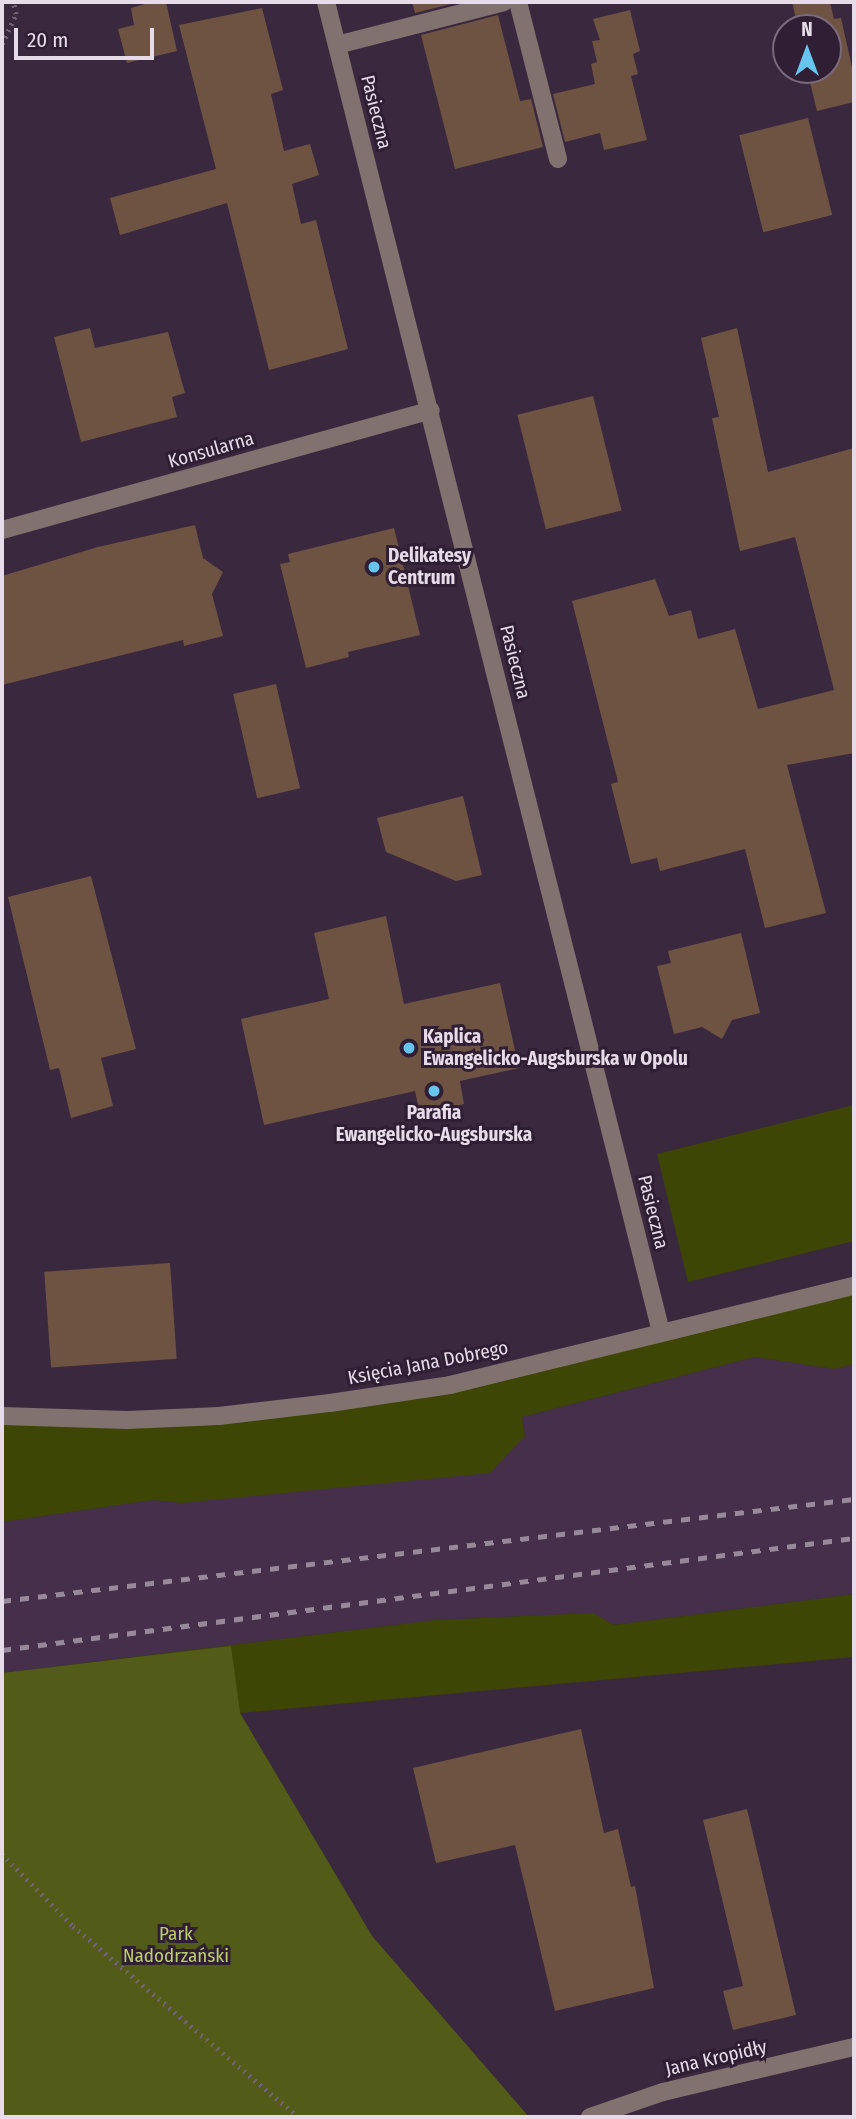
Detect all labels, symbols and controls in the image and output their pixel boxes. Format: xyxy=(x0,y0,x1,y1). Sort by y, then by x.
scale bar xyxy=(18,14,158,58)
north arrow xyxy=(772,14,842,84)
text: N xyxy=(801,18,813,41)
text: 20 m xyxy=(27,27,68,53)
street label: Pasieczna xyxy=(356,73,396,151)
street label: Konsularna xyxy=(166,427,256,473)
place label: Delikatesy Centrum xyxy=(388,545,471,589)
marker: Delikatesy Centrum xyxy=(366,559,382,575)
street label: Pasieczna xyxy=(495,623,535,701)
place label: Kaplica Ewangelicko-Augsburska w Opolu xyxy=(423,1026,688,1070)
marker: Kaplica Ewangelicko-Augsburska w Opolu xyxy=(401,1040,417,1056)
marker: Parafia Ewangelicko-Augsburska xyxy=(426,1083,442,1099)
place label: Parafia Ewangelicko-Augsburska xyxy=(336,1102,532,1146)
street label: Pasieczna xyxy=(633,1173,673,1251)
street label: Księcia Jana Dobrego xyxy=(346,1336,510,1390)
park label: Park Nadodrzański xyxy=(123,1923,229,1967)
street label: Jana Kropidły xyxy=(663,2035,769,2081)

